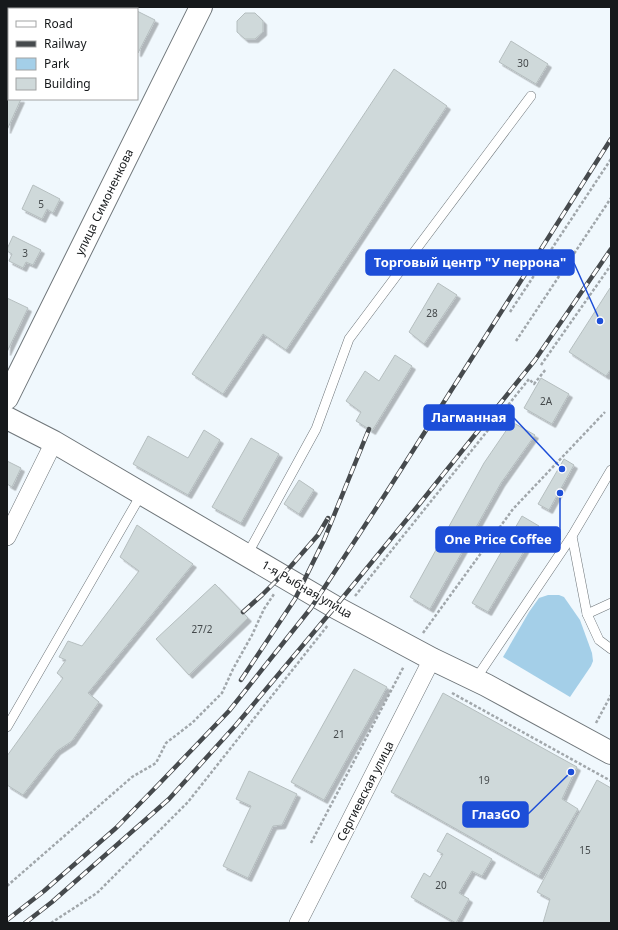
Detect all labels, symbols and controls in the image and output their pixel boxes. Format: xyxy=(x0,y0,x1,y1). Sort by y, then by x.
legend xyxy=(8,8,138,100)
text: Road xyxy=(44,15,73,32)
text: Railway xyxy=(44,35,88,52)
text: Park xyxy=(44,55,70,72)
house number: 30 xyxy=(517,56,529,70)
text: Building xyxy=(44,75,91,92)
street label: улица Симоненкова xyxy=(71,146,137,258)
house number: 5 xyxy=(38,197,44,211)
house number: 3 xyxy=(22,246,28,260)
callout: Торговый центр "У перрона" xyxy=(366,250,574,275)
text: Торговый центр "У перрона" xyxy=(374,253,566,271)
house number: 28 xyxy=(426,306,438,320)
house number: 2А xyxy=(540,394,553,408)
callout: Лагманная xyxy=(424,405,514,430)
text: Лагманная xyxy=(432,408,506,426)
callout: One Price Coffee xyxy=(436,527,560,552)
text: One Price Coffee xyxy=(444,530,552,548)
street label: 1-я Рыбная улица xyxy=(258,556,356,622)
house number: 27/2 xyxy=(192,622,213,636)
house number: 21 xyxy=(333,727,345,741)
street label: Сергиевская улица xyxy=(332,738,398,844)
house number: 19 xyxy=(478,773,490,787)
callout: ГлазGO xyxy=(463,802,528,827)
text: ГлазGO xyxy=(471,805,521,823)
house number: 15 xyxy=(579,843,591,857)
house number: 20 xyxy=(435,878,447,892)

